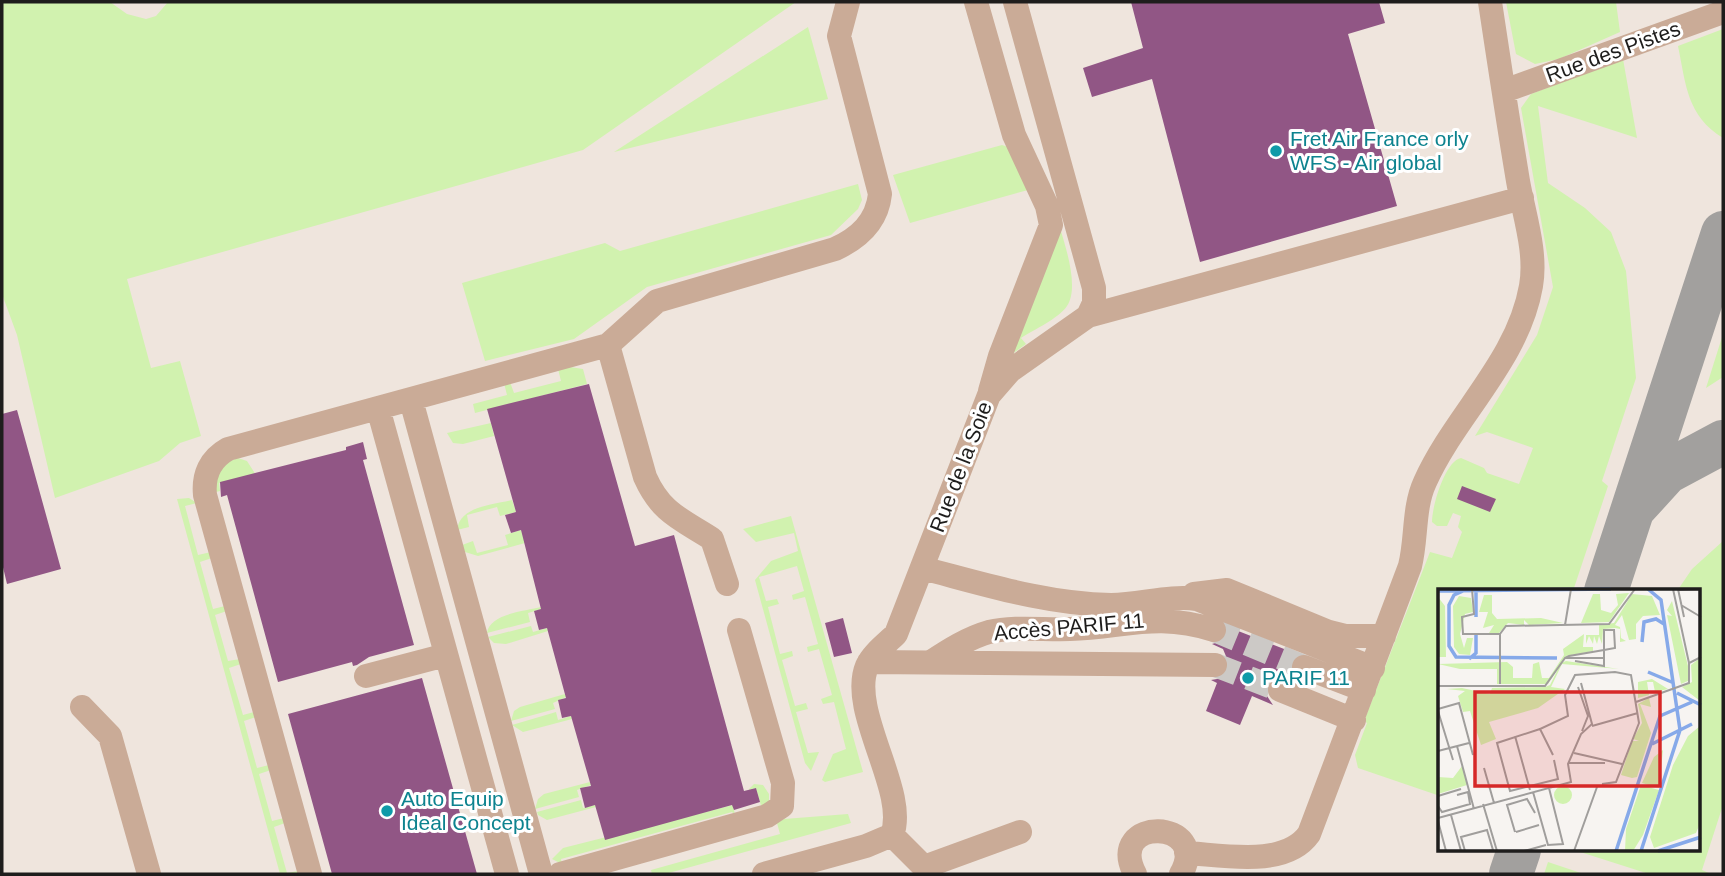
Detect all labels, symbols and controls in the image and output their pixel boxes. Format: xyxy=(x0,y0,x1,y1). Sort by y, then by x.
street label: Rue des Pistes xyxy=(1543,17,1683,86)
place label: Fret Air France orly WFS - Air global xyxy=(1290,127,1469,174)
marker: Fret Air France orly WFS - Air global xyxy=(1268,143,1284,159)
street label: Rue de la Soie xyxy=(925,398,996,535)
inset map xyxy=(1438,589,1700,852)
street label: Accès PARIF 11 xyxy=(993,608,1145,645)
place label: PARIF 11 xyxy=(1262,666,1350,689)
marker: PARIF 11 xyxy=(1240,670,1256,686)
place label: Auto Equip Ideal Concept xyxy=(401,787,531,834)
marker: Auto Equip Ideal Concept xyxy=(379,803,395,819)

